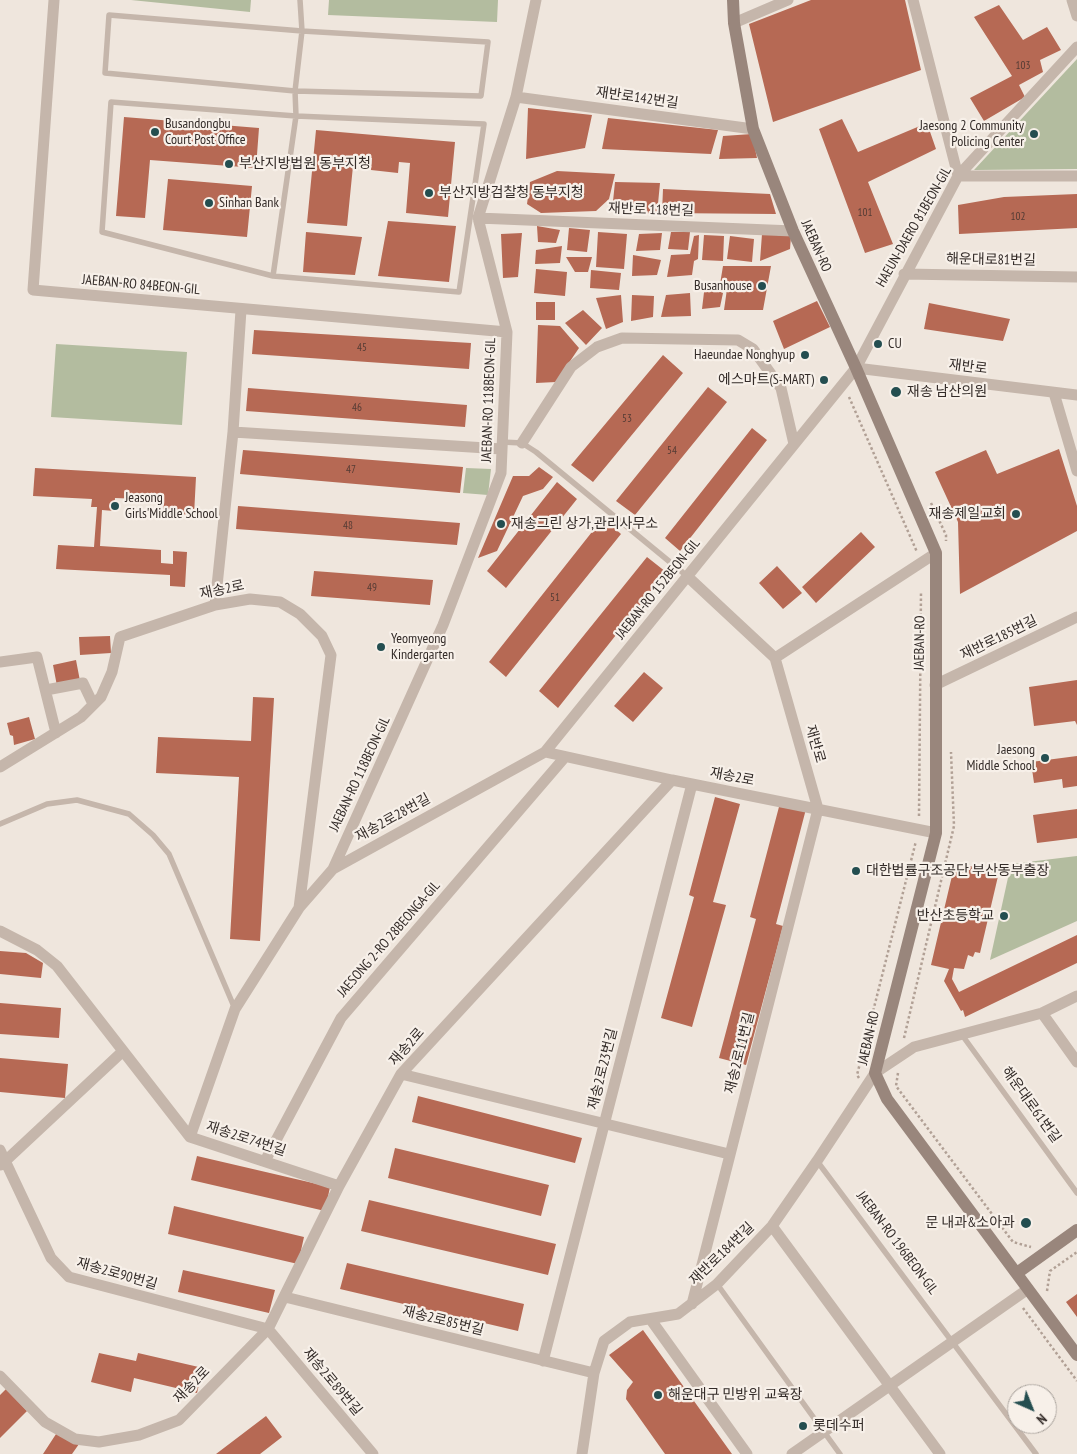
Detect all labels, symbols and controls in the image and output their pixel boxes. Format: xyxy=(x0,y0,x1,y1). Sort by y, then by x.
house number: 103 xyxy=(1016,59,1030,73)
street label: 재반로142번길 xyxy=(595,84,679,112)
place label: Busandongbu Court Post Office xyxy=(165,116,246,148)
place label: Jaesong 2 Community Policing Center xyxy=(919,118,1024,150)
marker: Busandongbu Court Post Office xyxy=(149,126,161,138)
marker: Jaesong 2 Community Policing Center xyxy=(1028,128,1040,140)
place label: 부산지방법원 동부지청 xyxy=(239,156,371,172)
marker: 부산지방법원 동부지청 xyxy=(223,158,235,170)
street label: HAEUN-DAERO 81BEON-GIL xyxy=(873,164,955,290)
place label: 부산지방검찰청 동부지청 xyxy=(439,185,584,201)
marker: 부산지방검찰청 동부지청 xyxy=(423,187,435,199)
place label: Sinhan Bank xyxy=(219,195,279,211)
marker: Sinhan Bank xyxy=(203,197,215,209)
street label: 재반로 118번길 xyxy=(608,200,694,220)
house number: 101 xyxy=(858,206,872,220)
house number: 102 xyxy=(1011,210,1025,224)
street label: JAEBAN-RO xyxy=(797,218,835,274)
street label: 해운대로81번길 xyxy=(946,251,1036,269)
street label: JAEBAN-RO 84BEON-GIL xyxy=(81,271,201,299)
place label: Busanhouse xyxy=(694,278,752,294)
marker: Busanhouse xyxy=(756,280,768,292)
place label: CU xyxy=(888,336,902,352)
street label: JAEBAN-RO 118BEON-GIL xyxy=(478,337,500,463)
marker: CU xyxy=(872,338,884,350)
house number: 45 xyxy=(357,341,367,355)
place label: Haeundae Nonghyup xyxy=(694,347,795,363)
marker: Haeundae Nonghyup xyxy=(799,349,811,361)
street label: 재반로 xyxy=(948,356,988,378)
place label: 에스마트(S-MART) xyxy=(718,372,814,388)
marker: 에스마트(S-MART) xyxy=(818,374,830,386)
place label: 재송 남산의원 xyxy=(907,384,987,400)
marker: 재송 남산의원 xyxy=(889,385,903,399)
house number: 46 xyxy=(352,401,362,415)
house number: 53 xyxy=(622,412,632,426)
house number: 54 xyxy=(667,444,677,458)
house number: 47 xyxy=(346,463,356,477)
place label: Jeasong Girls'Middle School xyxy=(125,490,218,522)
marker: Jeasong Girls'Middle School xyxy=(109,500,121,512)
place label: 재송제일교회 xyxy=(929,506,1006,522)
marker: 재송제일교회 xyxy=(1010,508,1022,520)
place label: 재송그린 상가,관리사무소 xyxy=(511,516,658,532)
marker: 재송그린 상가,관리사무소 xyxy=(495,518,507,530)
house number: 48 xyxy=(343,519,353,533)
street label: JAEBAN-RO 152BEON-GIL xyxy=(612,535,704,643)
street label: 재송2로 xyxy=(198,577,246,603)
house number: 49 xyxy=(367,581,377,595)
house number: 51 xyxy=(550,591,560,605)
street label: 재반로185번길 xyxy=(958,612,1040,664)
street label: JAEBAN-RO xyxy=(911,615,929,671)
place label: Yeomyeong Kindergarten xyxy=(391,631,454,664)
marker: Yeomyeong Kindergarten xyxy=(375,641,387,653)
street label: JAEBAN-RO 118BEON-GIL xyxy=(326,714,394,834)
street label: 재반로 xyxy=(802,723,828,765)
place label: Jaesong Middle School xyxy=(966,742,1035,774)
marker: Jaesong Middle School xyxy=(1039,752,1051,764)
street label: 재송2로 xyxy=(708,764,756,790)
street label: 재송2로28번길 xyxy=(352,790,434,846)
place label: 대한법률구조공단 부산동부출장 xyxy=(866,863,1049,879)
marker: 대한법률구조공단 부산동부출장 xyxy=(850,865,862,877)
street label: JAESONG 2-RO 28BEONGA-GIL xyxy=(334,878,444,1000)
place label: 반산초등학교 xyxy=(917,908,994,924)
marker: 반산초등학교 xyxy=(998,910,1010,922)
street label: JAEBAN-RO xyxy=(855,1009,883,1067)
street label: 재송2로11번길 xyxy=(722,1011,758,1095)
street label: 재송2로 xyxy=(386,1025,428,1069)
street label: 재송2로23번길 xyxy=(585,1027,621,1111)
street label: 해운대로61번길 xyxy=(998,1064,1064,1146)
street label: 재송2로74번길 xyxy=(204,1118,288,1160)
street label: JAEBAN-RO 196BEON-GIL xyxy=(853,1188,941,1298)
place label: 문 내과&소아과 xyxy=(926,1215,1015,1231)
marker: 문 내과&소아과 xyxy=(1019,1216,1033,1230)
street label: 재반로184번길 xyxy=(686,1219,758,1289)
street label: 재송2로90번길 xyxy=(75,1254,159,1294)
street label: 재송2로85번길 xyxy=(401,1303,485,1339)
street label: 재송2로89번길 xyxy=(299,1345,365,1419)
street label: 재송2로 xyxy=(170,1363,214,1407)
north arrow xyxy=(1007,1384,1057,1434)
place label: 해운대구 민방위 교육장 xyxy=(668,1387,803,1403)
marker: 해운대구 민방위 교육장 xyxy=(652,1389,664,1401)
text: N xyxy=(1033,1410,1051,1428)
place label: 롯데수퍼 xyxy=(813,1418,865,1434)
marker: 롯데수퍼 xyxy=(797,1420,809,1432)

